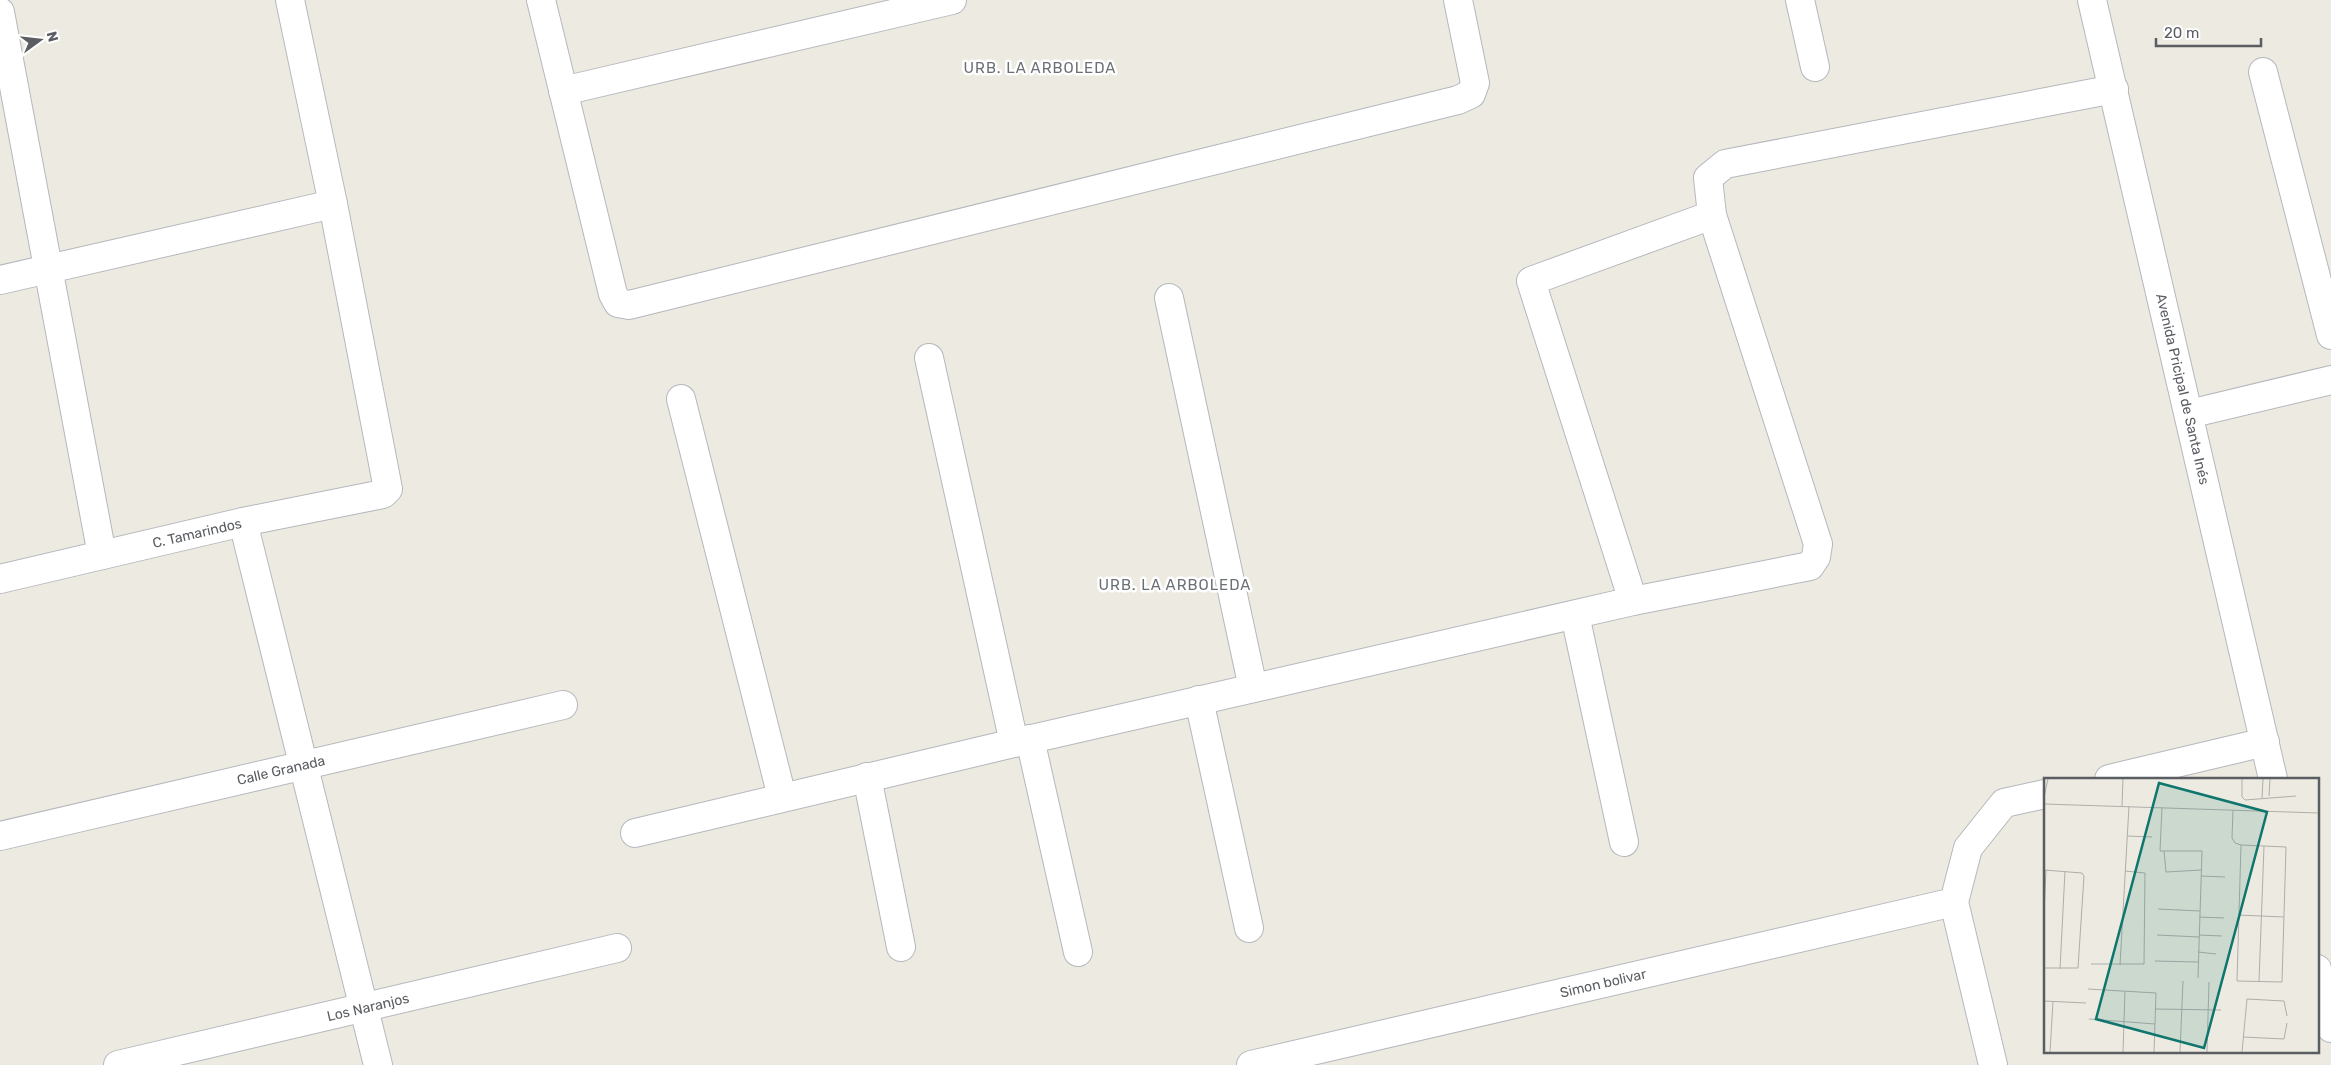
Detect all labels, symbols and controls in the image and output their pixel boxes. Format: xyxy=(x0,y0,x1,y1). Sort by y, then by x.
north arrow xyxy=(15,15,65,65)
scale bar xyxy=(2156,15,2261,47)
text: 20 m xyxy=(2164,24,2199,42)
text: N xyxy=(43,30,62,44)
district label: URB. LA ARBOLEDA xyxy=(964,59,1116,77)
street label: Avenida Pricipal de Santa Inés xyxy=(2152,292,2213,486)
street label: C. Tamarindos xyxy=(151,515,243,552)
district label: URB. LA ARBOLEDA xyxy=(1099,576,1251,594)
street label: Calle Granada xyxy=(235,752,327,789)
inset map xyxy=(2044,778,2318,1052)
street label: Simon bolivar xyxy=(1558,965,1649,1002)
street label: Los Naranjos xyxy=(325,990,411,1025)

